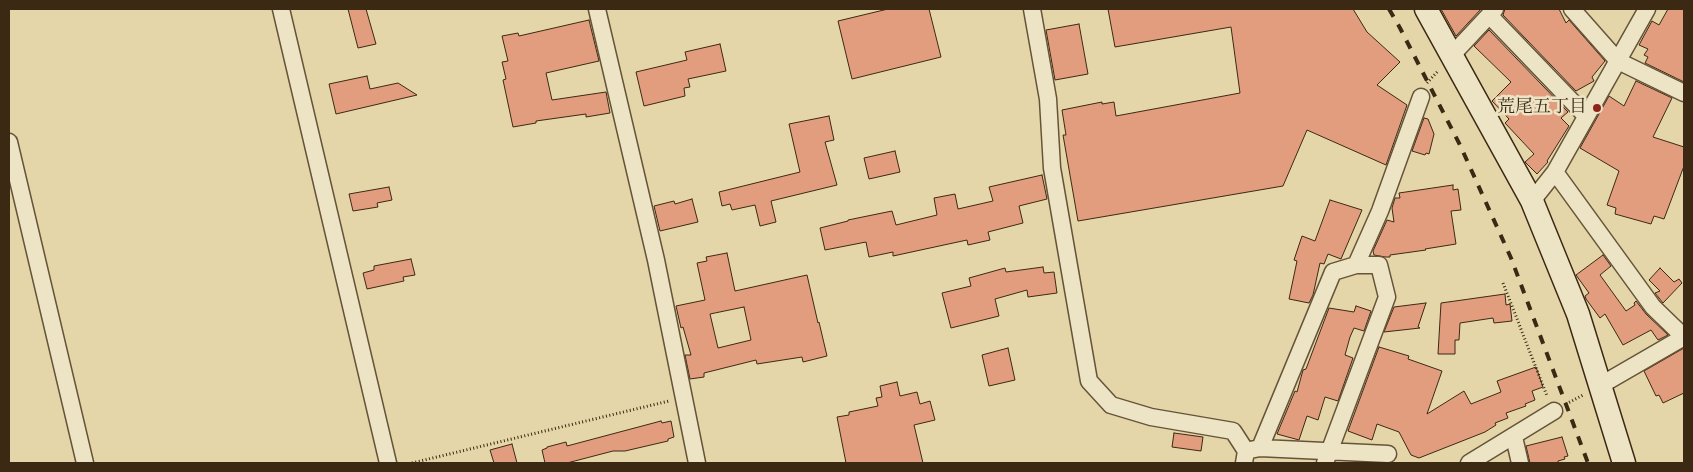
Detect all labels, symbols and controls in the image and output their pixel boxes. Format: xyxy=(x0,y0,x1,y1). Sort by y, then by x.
place label: 荒尾五丁目 xyxy=(1497,97,1587,119)
marker: 荒尾五丁目 xyxy=(1591,102,1603,114)

